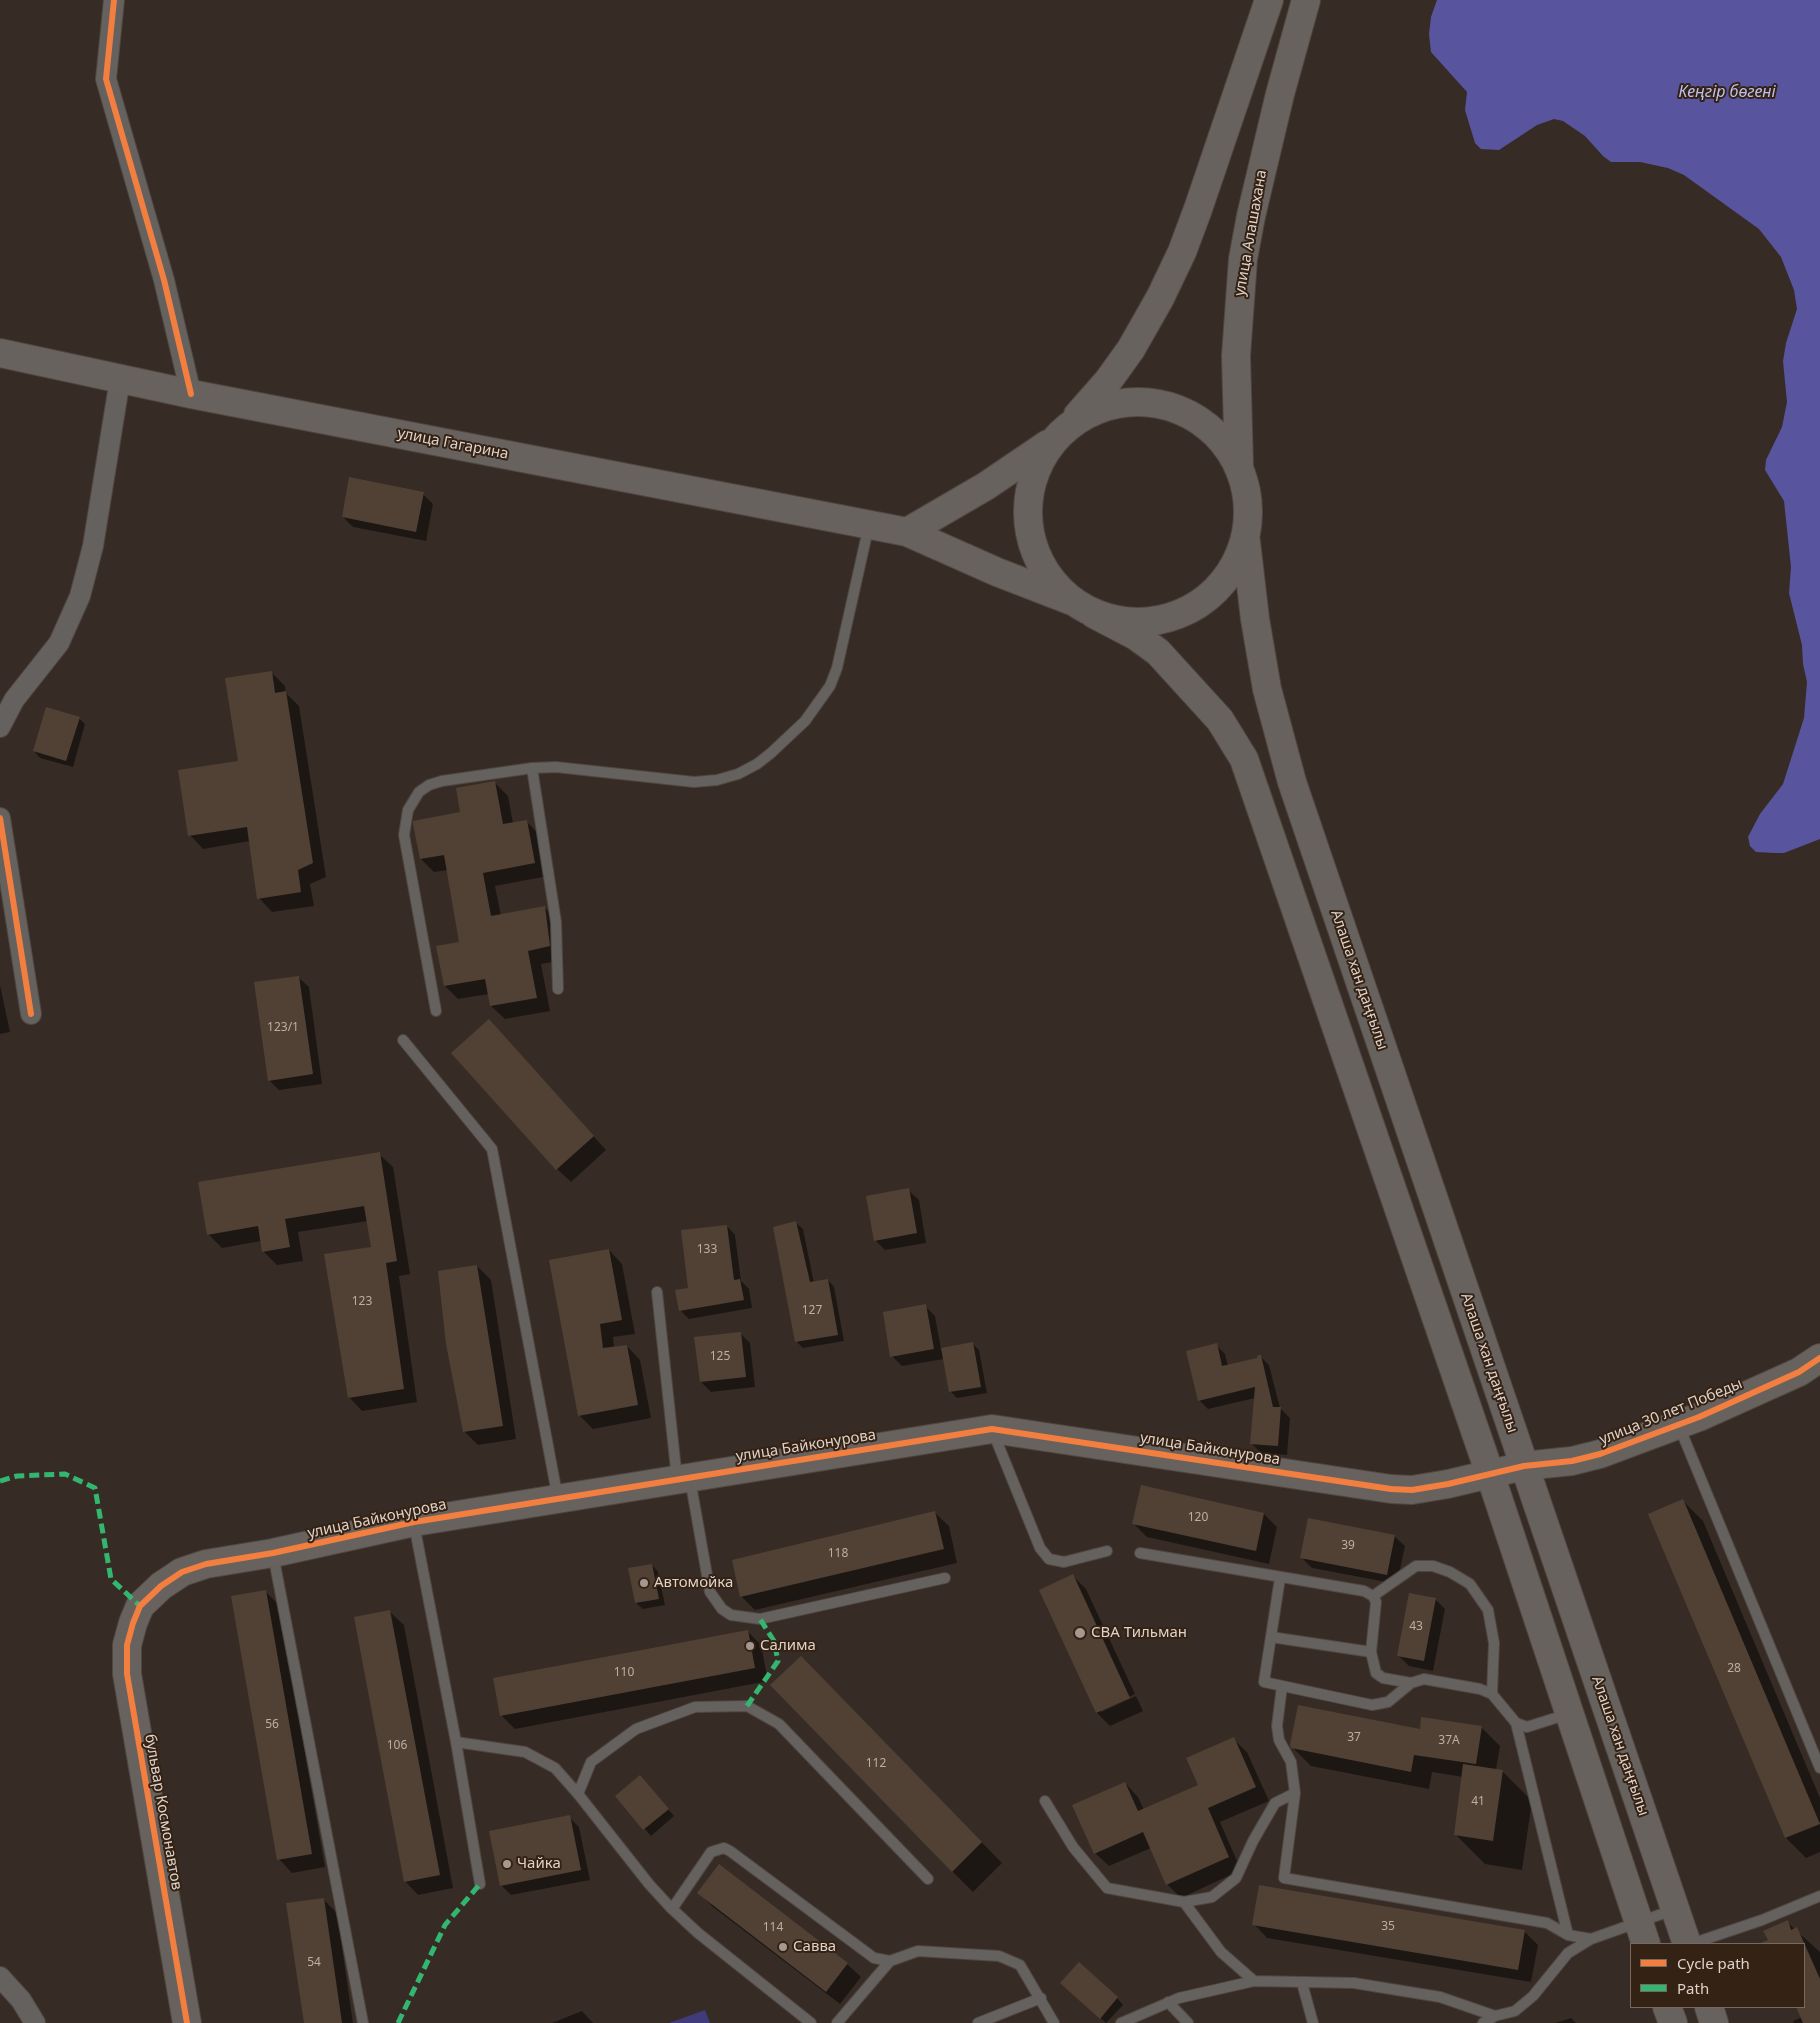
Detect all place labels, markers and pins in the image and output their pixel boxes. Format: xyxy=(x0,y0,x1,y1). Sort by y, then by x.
place label: Автомойка xyxy=(654,1574,733,1592)
marker: Автомойка xyxy=(638,1577,650,1589)
place label: СВА Тильман xyxy=(1091,1624,1187,1642)
marker: СВА Тильман xyxy=(1073,1626,1087,1640)
place label: Салима xyxy=(760,1637,816,1655)
marker: Салима xyxy=(744,1640,756,1652)
place label: Чайка xyxy=(517,1855,561,1873)
marker: Чайка xyxy=(501,1858,513,1870)
place label: Савва xyxy=(793,1938,836,1956)
marker: Савва xyxy=(777,1941,789,1953)

